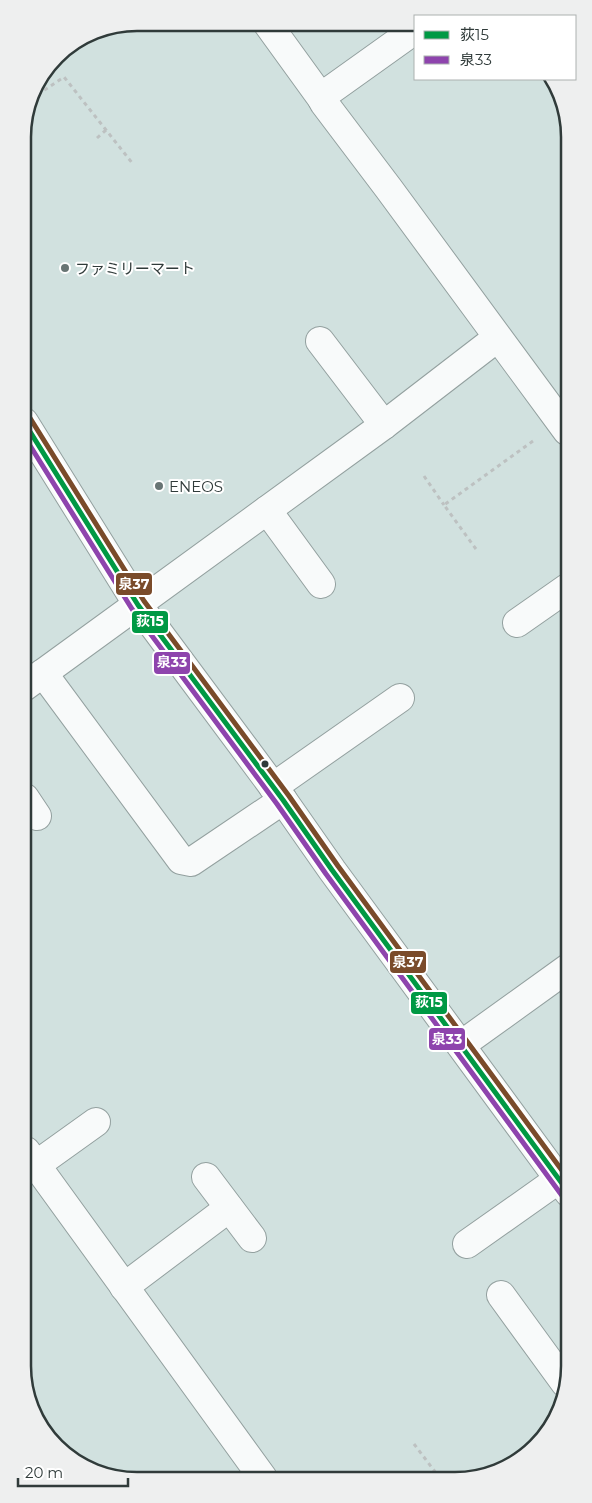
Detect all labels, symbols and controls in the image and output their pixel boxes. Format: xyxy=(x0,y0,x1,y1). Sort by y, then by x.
legend xyxy=(414,15,577,80)
text: 荻15 xyxy=(460,25,489,44)
text: 泉33 xyxy=(460,50,492,69)
place label: ファミリーマート xyxy=(75,259,195,278)
marker: ファミリーマート xyxy=(59,262,71,274)
place label: ENEOS xyxy=(169,477,223,496)
marker: ENEOS xyxy=(153,480,165,492)
line badge: 泉37 xyxy=(115,572,153,596)
text: 泉37 xyxy=(119,575,150,593)
line badge: 荻15 xyxy=(131,610,169,634)
text: 荻15 xyxy=(136,612,164,630)
line badge: 泉33 xyxy=(153,651,191,675)
text: 泉33 xyxy=(157,653,187,671)
unlabelled marker xyxy=(260,759,270,769)
line badge: 泉37 xyxy=(389,950,427,974)
text: 泉37 xyxy=(393,953,424,971)
line badge: 荻15 xyxy=(410,991,448,1015)
text: 荻15 xyxy=(415,993,443,1011)
line badge: 泉33 xyxy=(428,1027,466,1051)
text: 泉33 xyxy=(432,1030,462,1048)
scale bar xyxy=(18,1456,128,1488)
text: 20 m xyxy=(25,1463,63,1482)

